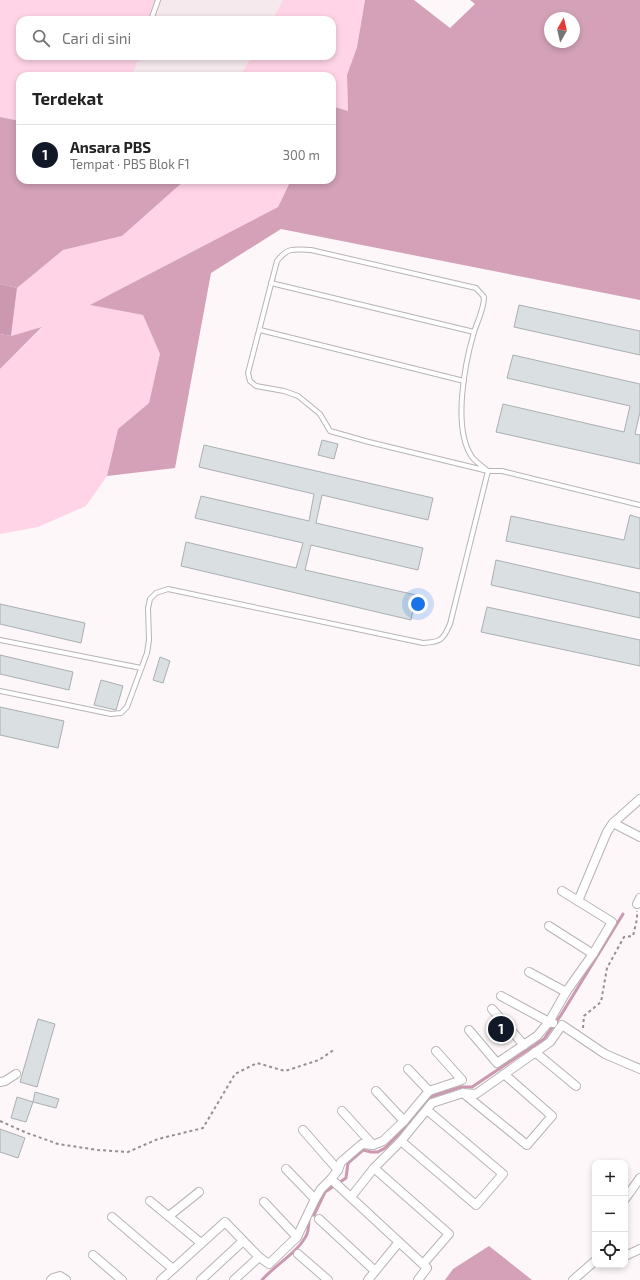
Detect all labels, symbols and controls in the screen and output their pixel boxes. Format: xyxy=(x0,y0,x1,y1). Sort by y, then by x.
north arrow xyxy=(544,12,580,48)
search box xyxy=(16,16,336,60)
icon: search xyxy=(30,27,52,49)
text: Cari di sini xyxy=(62,29,131,47)
text: Terdekat xyxy=(32,88,103,108)
text: Ansara PBS xyxy=(70,138,151,156)
text: 1 xyxy=(42,147,48,163)
text: 300 m xyxy=(283,147,320,163)
text: Tempat · PBS Blok F1 xyxy=(70,156,190,172)
your location xyxy=(408,594,428,614)
pin: 1 xyxy=(488,1014,514,1044)
map controls xyxy=(592,1160,628,1268)
button: + xyxy=(592,1160,628,1196)
button: − xyxy=(592,1196,628,1232)
button: locate xyxy=(592,1232,628,1268)

